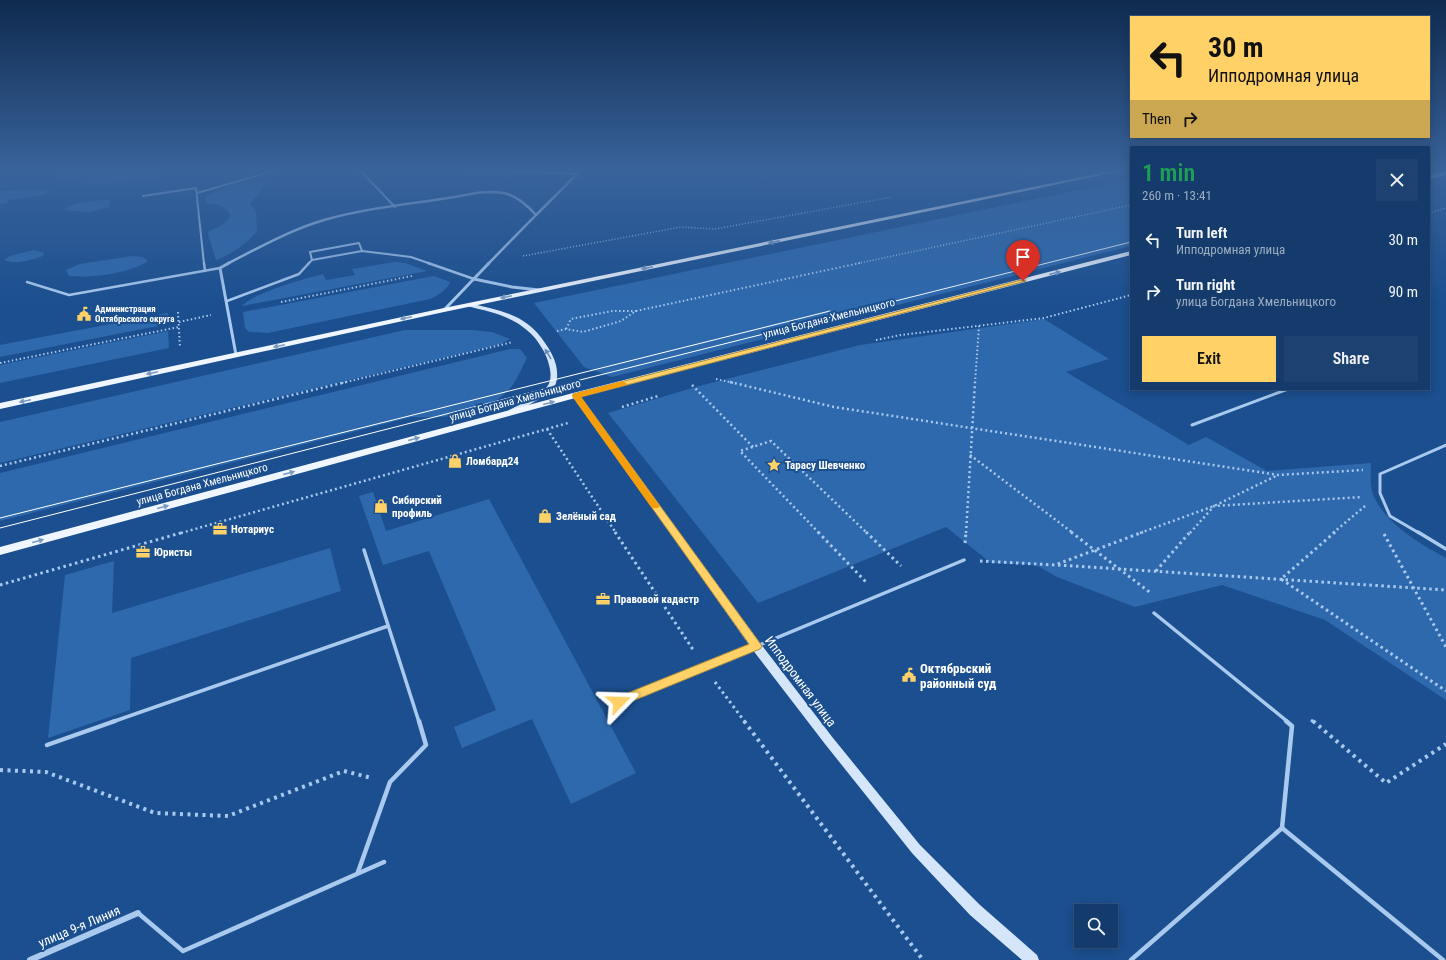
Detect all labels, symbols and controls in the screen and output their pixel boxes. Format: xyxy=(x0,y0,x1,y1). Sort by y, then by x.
text: 30 m xyxy=(1208,31,1264,64)
icon: left xyxy=(1142,32,1194,84)
text: Ипподромная улица xyxy=(1208,65,1359,86)
icon: right xyxy=(1179,108,1201,130)
text: Then xyxy=(1142,110,1171,128)
text: 1 min xyxy=(1142,159,1195,187)
button: close xyxy=(1376,159,1418,201)
text: 260 m · 13:41 xyxy=(1142,188,1212,203)
text: Turn left xyxy=(1176,224,1227,242)
icon: left xyxy=(1142,229,1164,251)
text: 30 m xyxy=(1388,231,1418,249)
one-way arrow xyxy=(768,239,780,245)
pin xyxy=(1006,240,1040,281)
text: Ипподромная улица xyxy=(1176,242,1285,257)
icon: arrive xyxy=(1012,246,1034,268)
one-way arrow xyxy=(641,265,653,271)
one-way arrow xyxy=(1049,269,1061,275)
text: Turn right xyxy=(1176,276,1235,294)
icon: right xyxy=(1142,281,1164,303)
text: 90 m xyxy=(1388,283,1418,301)
text: улица Богдана Хмельницкого xyxy=(1176,294,1336,309)
one-way arrow xyxy=(500,295,512,301)
street label: улица Богдана Хмельницкого xyxy=(762,296,897,341)
place label: Администрация Октябрьского округа xyxy=(95,304,174,324)
public building icon: Администрация Октябрьского округа xyxy=(76,306,92,322)
one-way arrow xyxy=(400,316,413,322)
button: Exit xyxy=(1142,336,1276,382)
button: Share xyxy=(1284,336,1418,382)
one-way arrow xyxy=(273,343,285,349)
one-way arrow xyxy=(544,348,551,360)
one-way arrow xyxy=(146,371,158,377)
street label: улица Богдана Хмельницкого xyxy=(448,377,583,424)
one-way arrow xyxy=(19,398,31,404)
one-way arrow xyxy=(544,400,556,406)
one-way arrow xyxy=(408,436,420,442)
shop icon: Ломбард24 xyxy=(447,453,463,469)
place label: Ломбард24 xyxy=(466,455,519,468)
place icon: Тарасу Шевченко xyxy=(766,457,782,473)
place label: Тарасу Шевченко xyxy=(785,459,866,472)
street label: улица Богдана Хмельницкого xyxy=(135,461,270,508)
one-way arrow xyxy=(283,470,295,476)
place label: Сибирский профиль xyxy=(392,494,442,520)
shop icon: Сибирский профиль xyxy=(373,498,389,514)
one-way arrow xyxy=(157,504,169,510)
shop icon: Зелёный сад xyxy=(537,508,553,524)
place label: Зелёный сад xyxy=(556,510,616,523)
office icon: Нотариус xyxy=(212,521,228,537)
place label: Нотариус xyxy=(231,523,274,536)
one-way arrow xyxy=(31,537,44,543)
office icon: Юристы xyxy=(135,544,151,560)
place label: Юристы xyxy=(154,546,192,559)
office icon: Правовой кадастр xyxy=(595,591,611,607)
place label: Правовой кадастр xyxy=(614,593,699,606)
street label: Ипподромная улица xyxy=(762,633,839,729)
place label: Октябрьский районный суд xyxy=(920,661,997,691)
public building icon: Октябрьский районный суд xyxy=(901,667,917,683)
position arrow xyxy=(598,681,640,723)
street label: улица 9-я Линия xyxy=(36,902,122,950)
map controls xyxy=(1074,904,1118,948)
button: search xyxy=(1074,904,1118,948)

